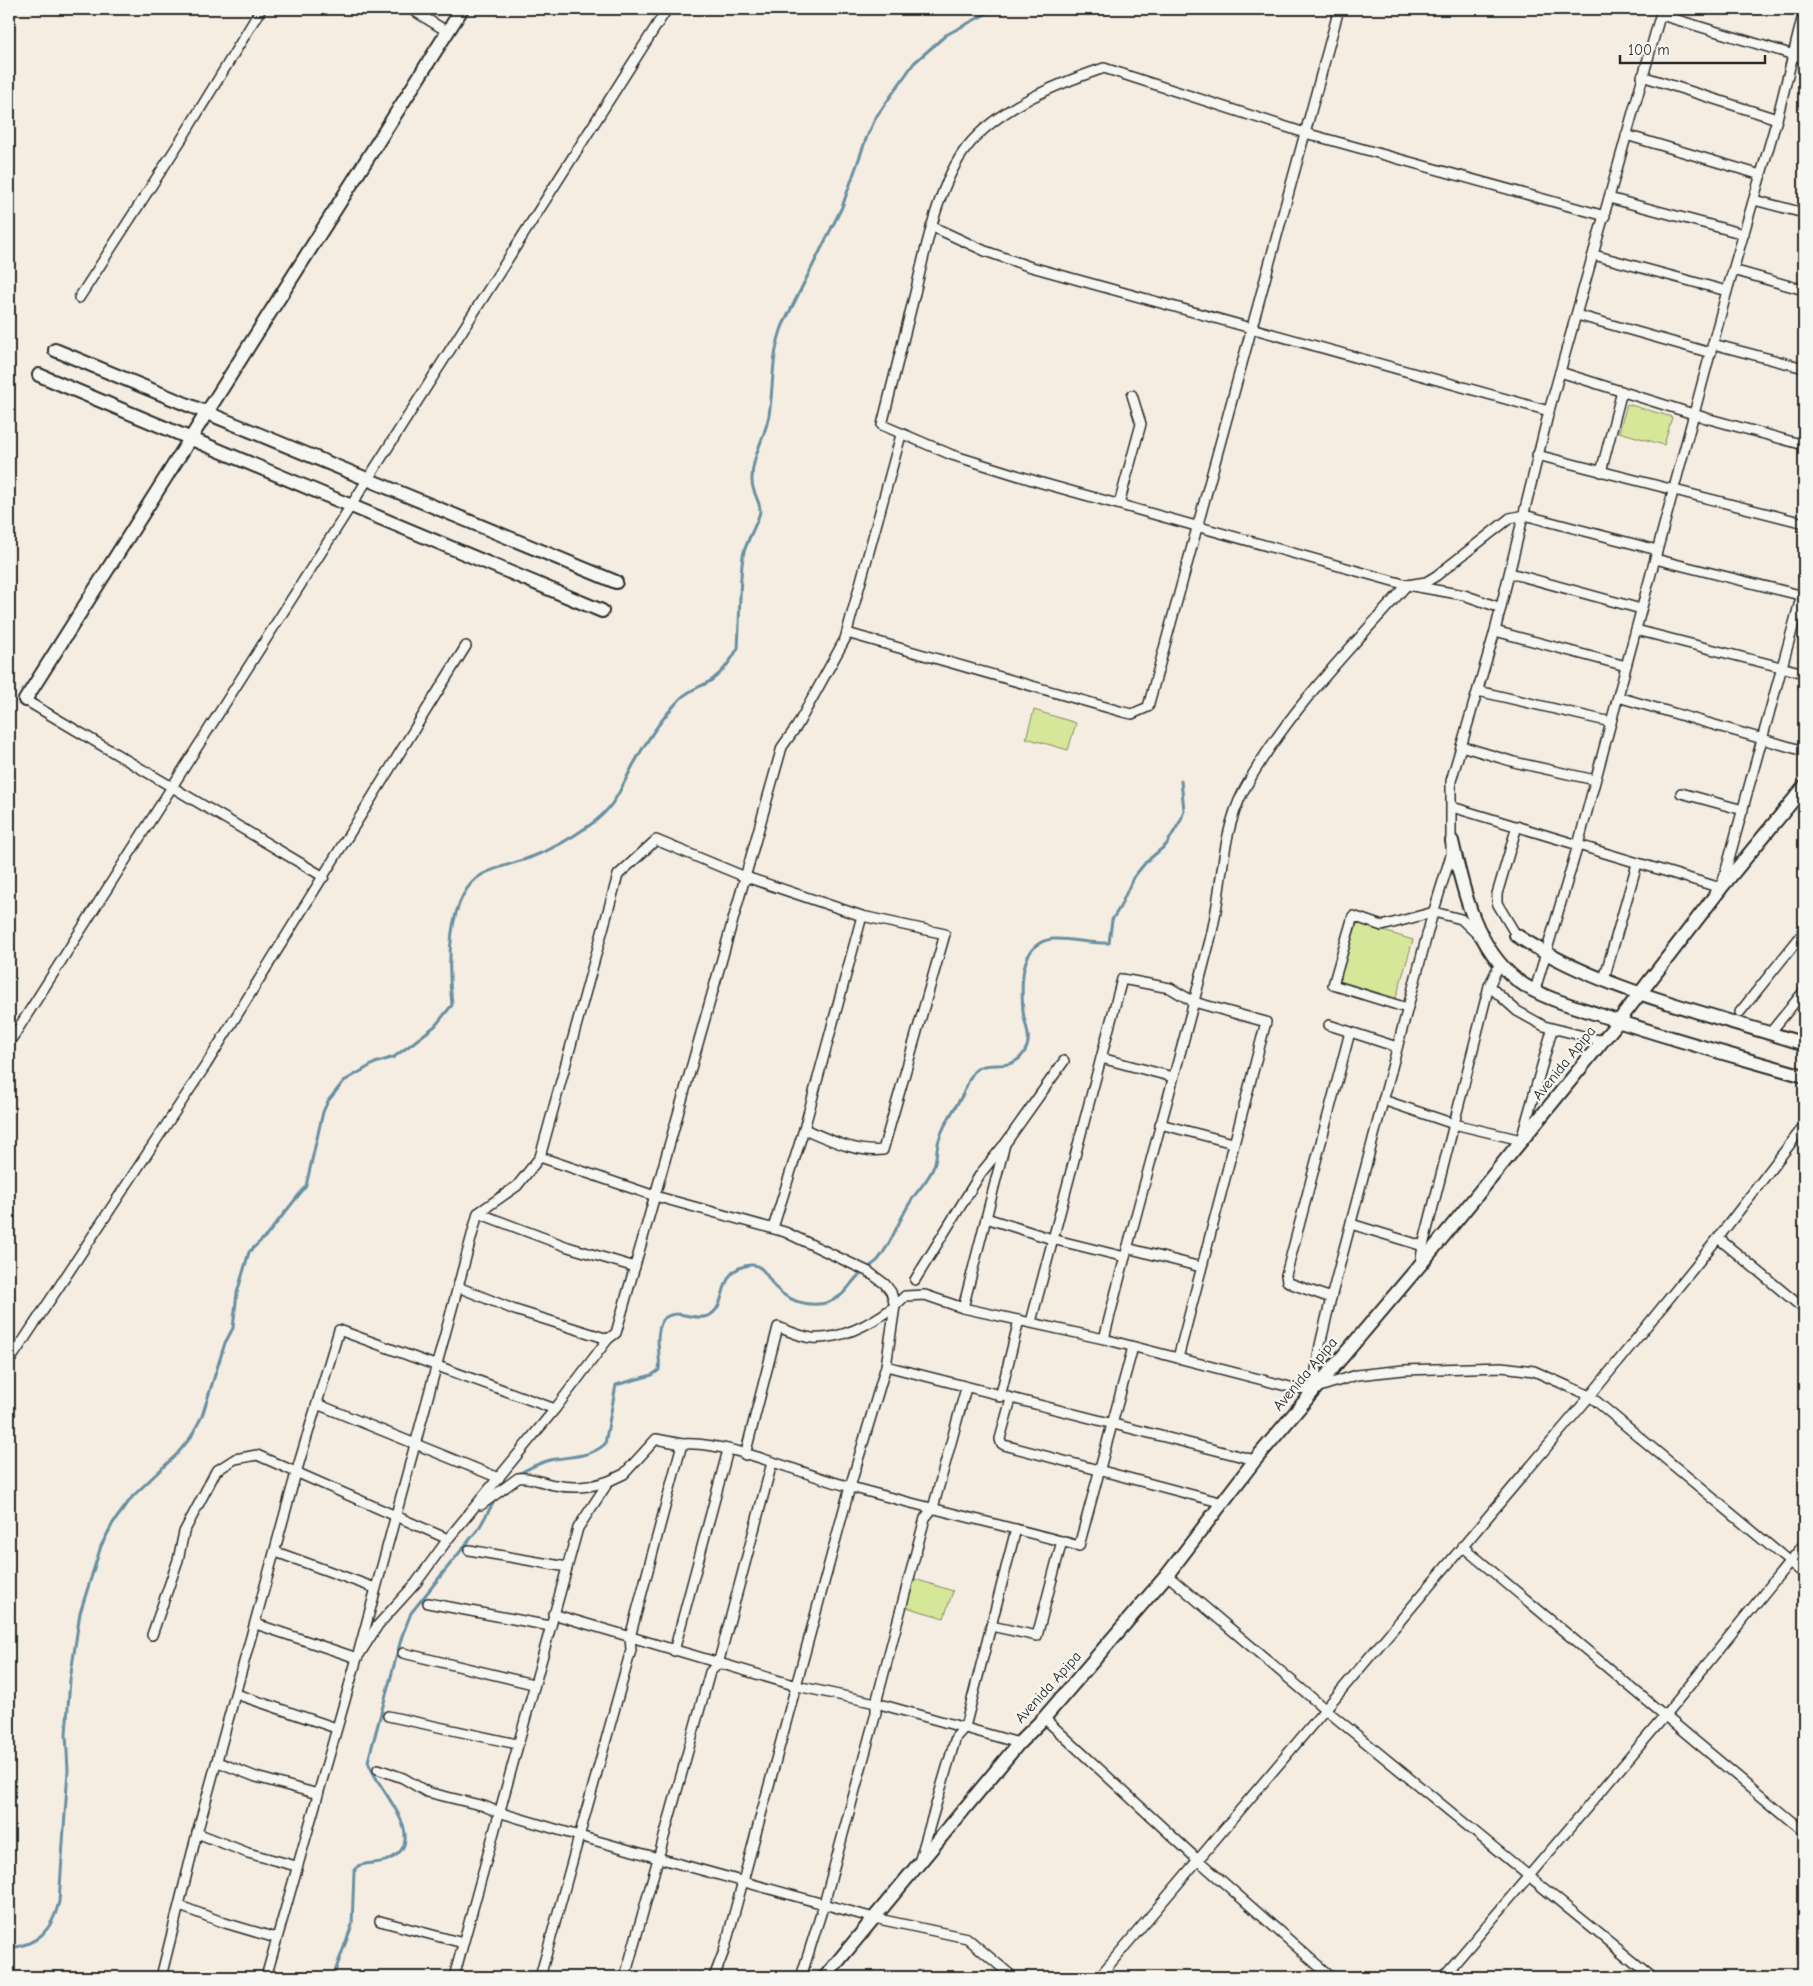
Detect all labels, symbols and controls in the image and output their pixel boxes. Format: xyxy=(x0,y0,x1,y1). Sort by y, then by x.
scale bar xyxy=(1620,32,1766,64)
text: 100 m xyxy=(1628,41,1670,59)
street label: Avenida Apipa xyxy=(1529,1022,1599,1104)
street label: Avenida Apipa xyxy=(1269,1334,1341,1414)
street label: Avenida Apipa xyxy=(1011,1647,1085,1727)

